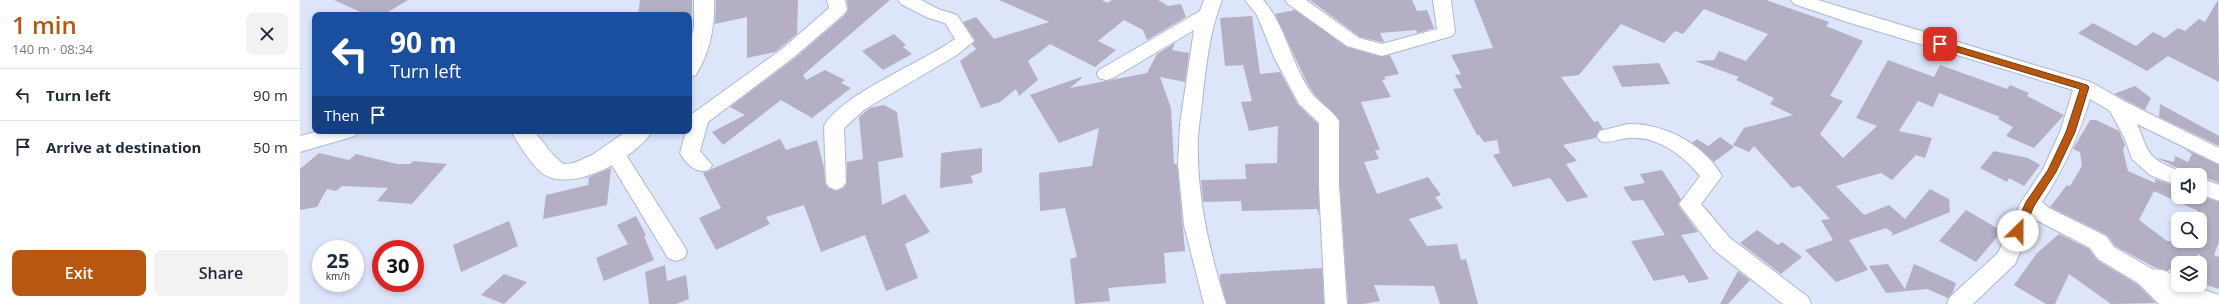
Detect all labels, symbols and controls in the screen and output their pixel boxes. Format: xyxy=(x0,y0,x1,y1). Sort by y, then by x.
text: 1 min xyxy=(12,8,77,41)
button: close xyxy=(246,13,288,55)
text: 90 m xyxy=(390,23,457,61)
pin xyxy=(1923,27,1957,61)
icon: left xyxy=(324,28,376,80)
icon: arrive xyxy=(1929,33,1951,55)
text: 140 m · 08:34 xyxy=(12,40,93,58)
text: Turn left xyxy=(390,59,461,83)
icon: left xyxy=(12,84,34,106)
text: Turn left xyxy=(46,85,111,105)
text: 90 m xyxy=(253,85,288,105)
icon: arrive xyxy=(367,104,389,126)
text: Then xyxy=(324,105,359,125)
icon: arrive xyxy=(12,136,34,158)
text: Arrive at destination xyxy=(46,137,201,157)
text: 50 m xyxy=(253,137,288,157)
map controls xyxy=(2171,168,2207,292)
button: sound xyxy=(2171,168,2207,204)
position arrow xyxy=(1997,210,2039,252)
button: search xyxy=(2171,212,2207,248)
speed limit sign: 30 xyxy=(372,240,424,292)
text: 25 xyxy=(327,247,349,274)
button: Exit xyxy=(12,250,146,296)
button: Share xyxy=(154,250,288,296)
button: layers xyxy=(2171,256,2207,292)
text: km/h xyxy=(326,269,350,283)

